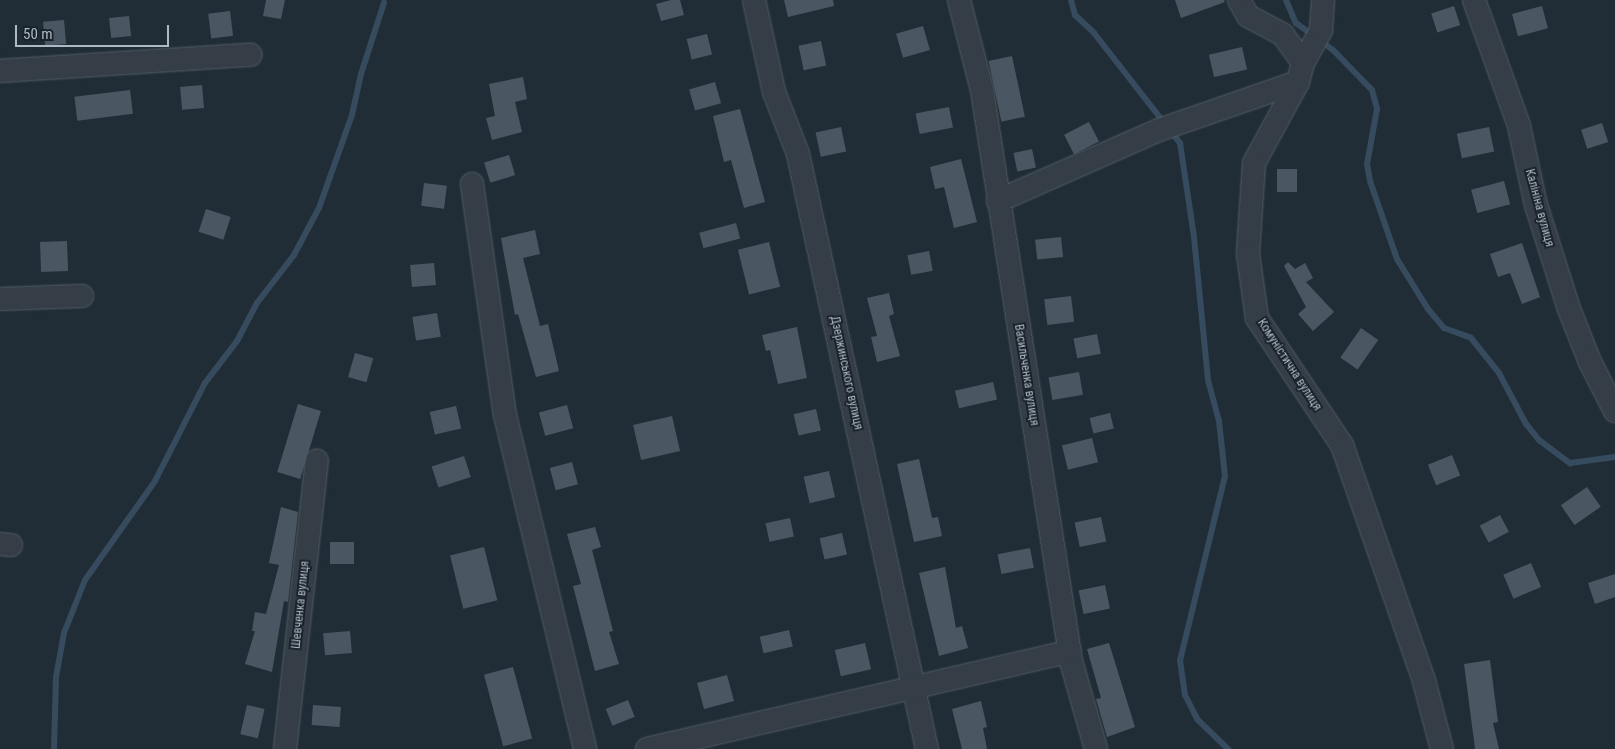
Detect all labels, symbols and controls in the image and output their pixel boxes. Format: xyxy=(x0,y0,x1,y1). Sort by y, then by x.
scale bar xyxy=(18,15,171,47)
text: 50 m xyxy=(23,25,53,43)
street label: Калініна вулиця xyxy=(1522,168,1556,248)
street label: Дзержинського вулиця xyxy=(827,315,865,431)
street label: Комуністична вулиця xyxy=(1254,316,1324,414)
street label: Васильченка вулиця xyxy=(1011,323,1041,427)
street label: Шевченка вулиця xyxy=(289,560,313,650)

